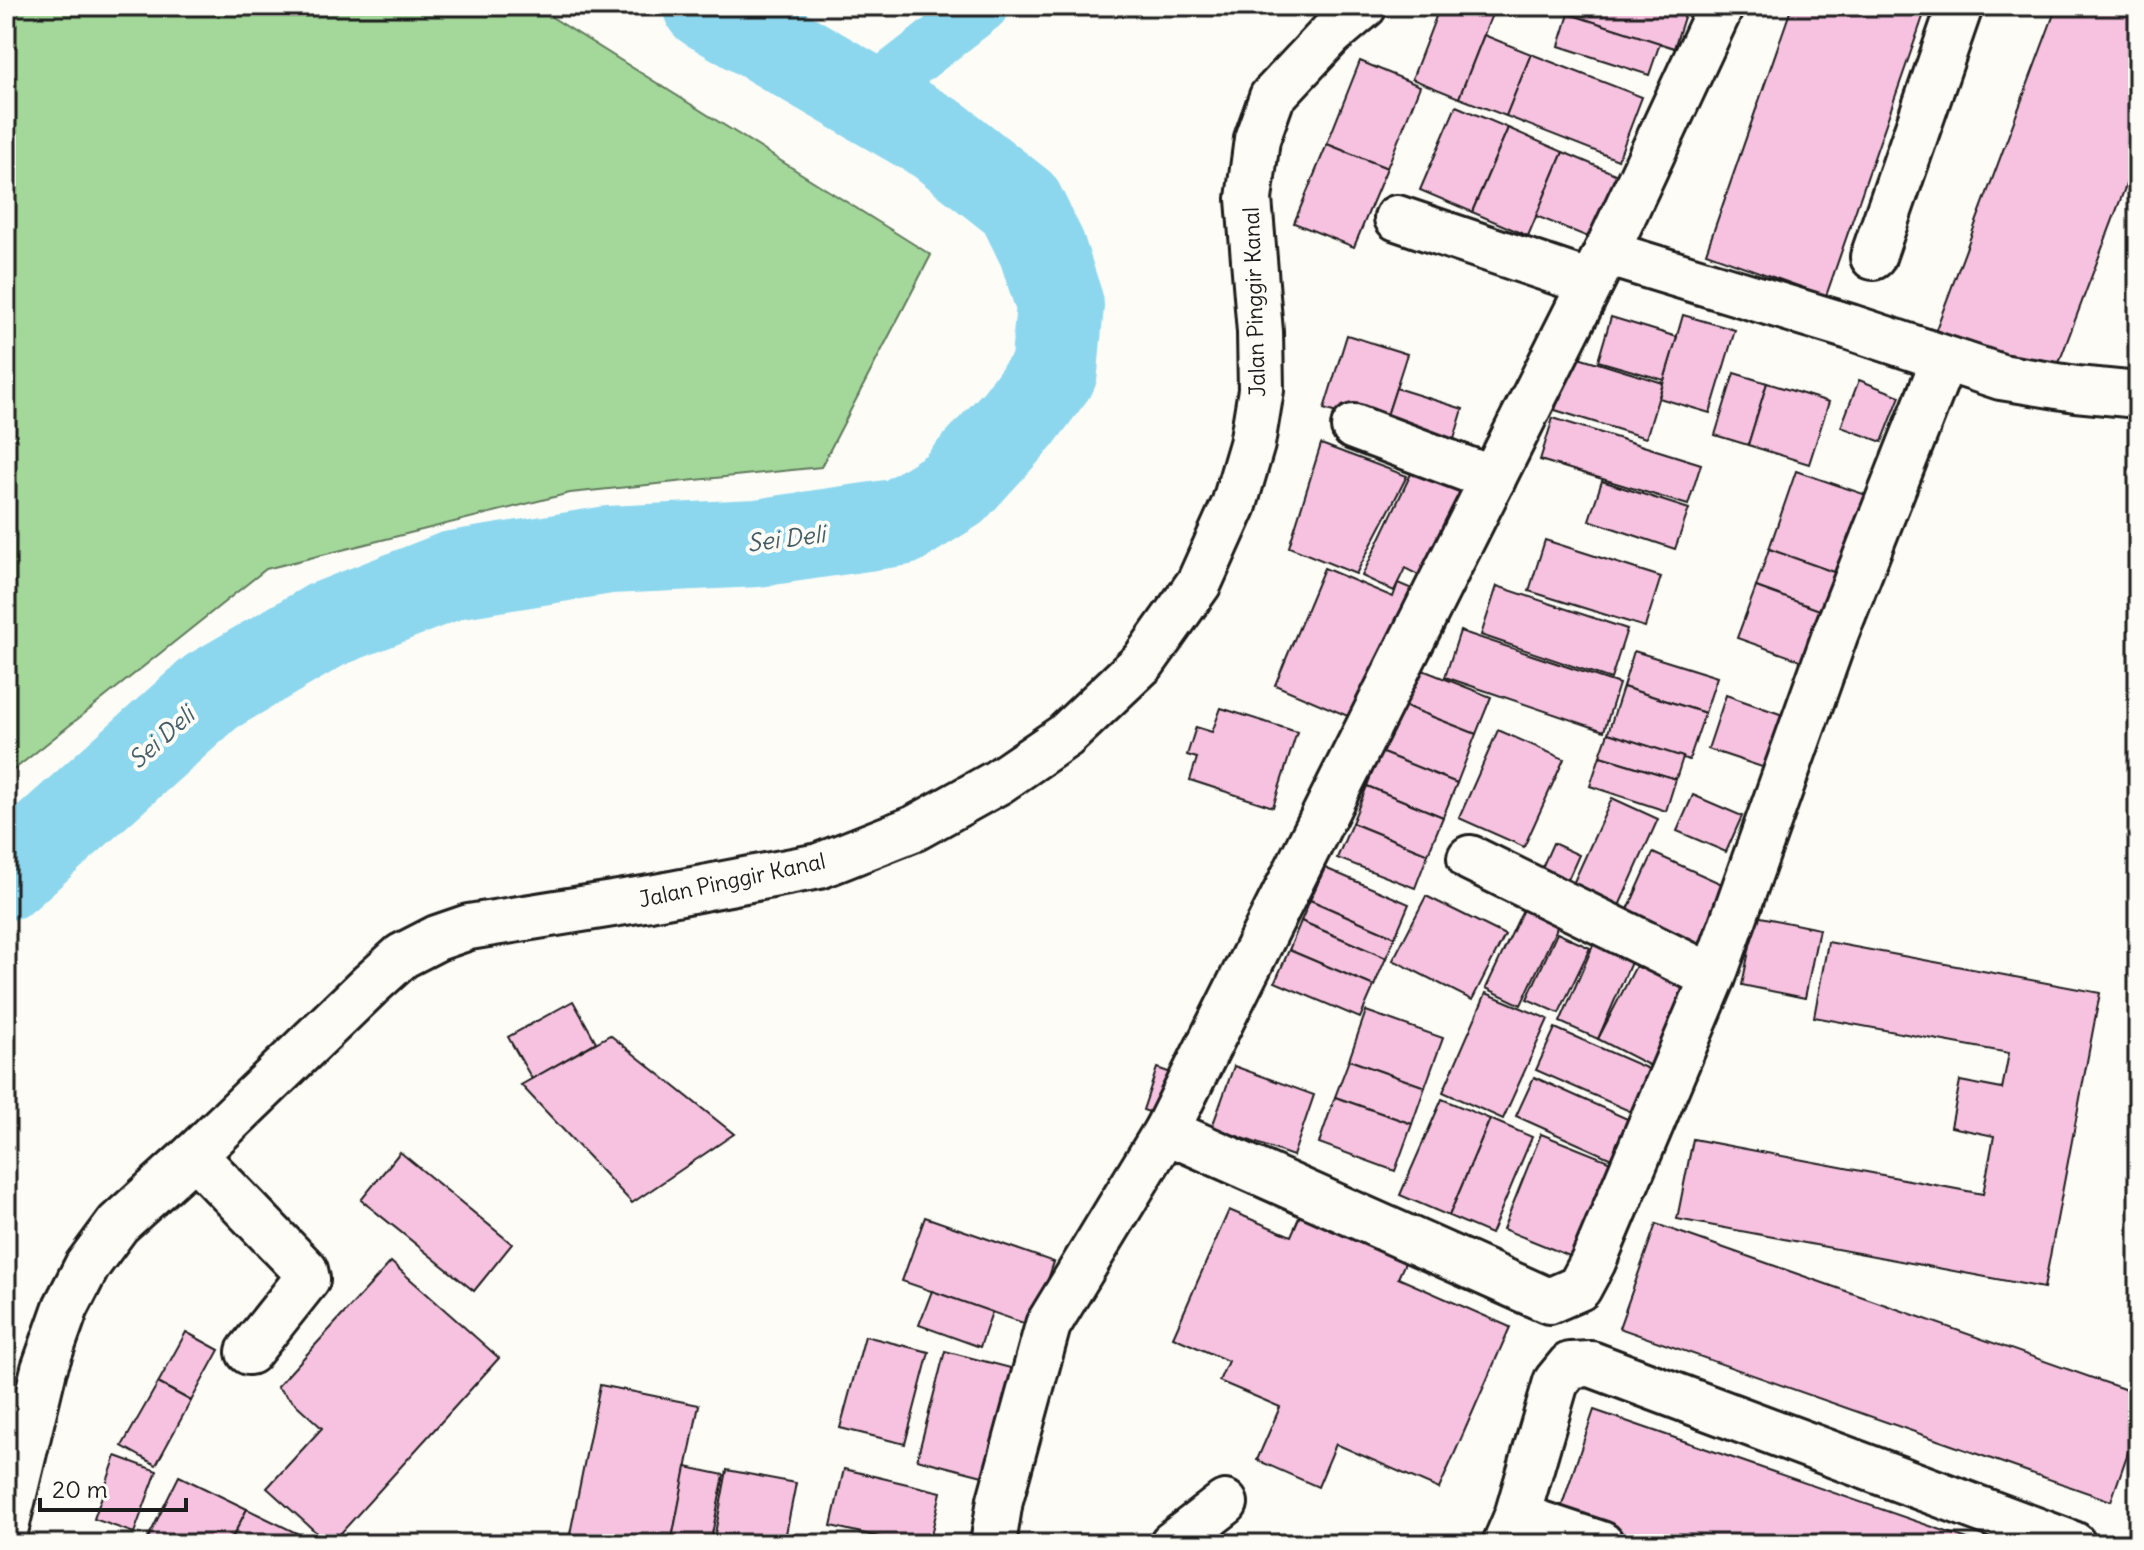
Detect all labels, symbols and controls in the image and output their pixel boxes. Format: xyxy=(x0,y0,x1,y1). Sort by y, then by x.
street label: Jalan Pinggir Kanal xyxy=(1237,207,1271,397)
water label: Sei Deli xyxy=(745,518,829,558)
water label: Sei Deli xyxy=(122,698,202,774)
street label: Jalan Pinggir Kanal xyxy=(636,847,828,913)
scale bar xyxy=(40,1462,186,1512)
text: 20 m xyxy=(52,1474,108,1504)

